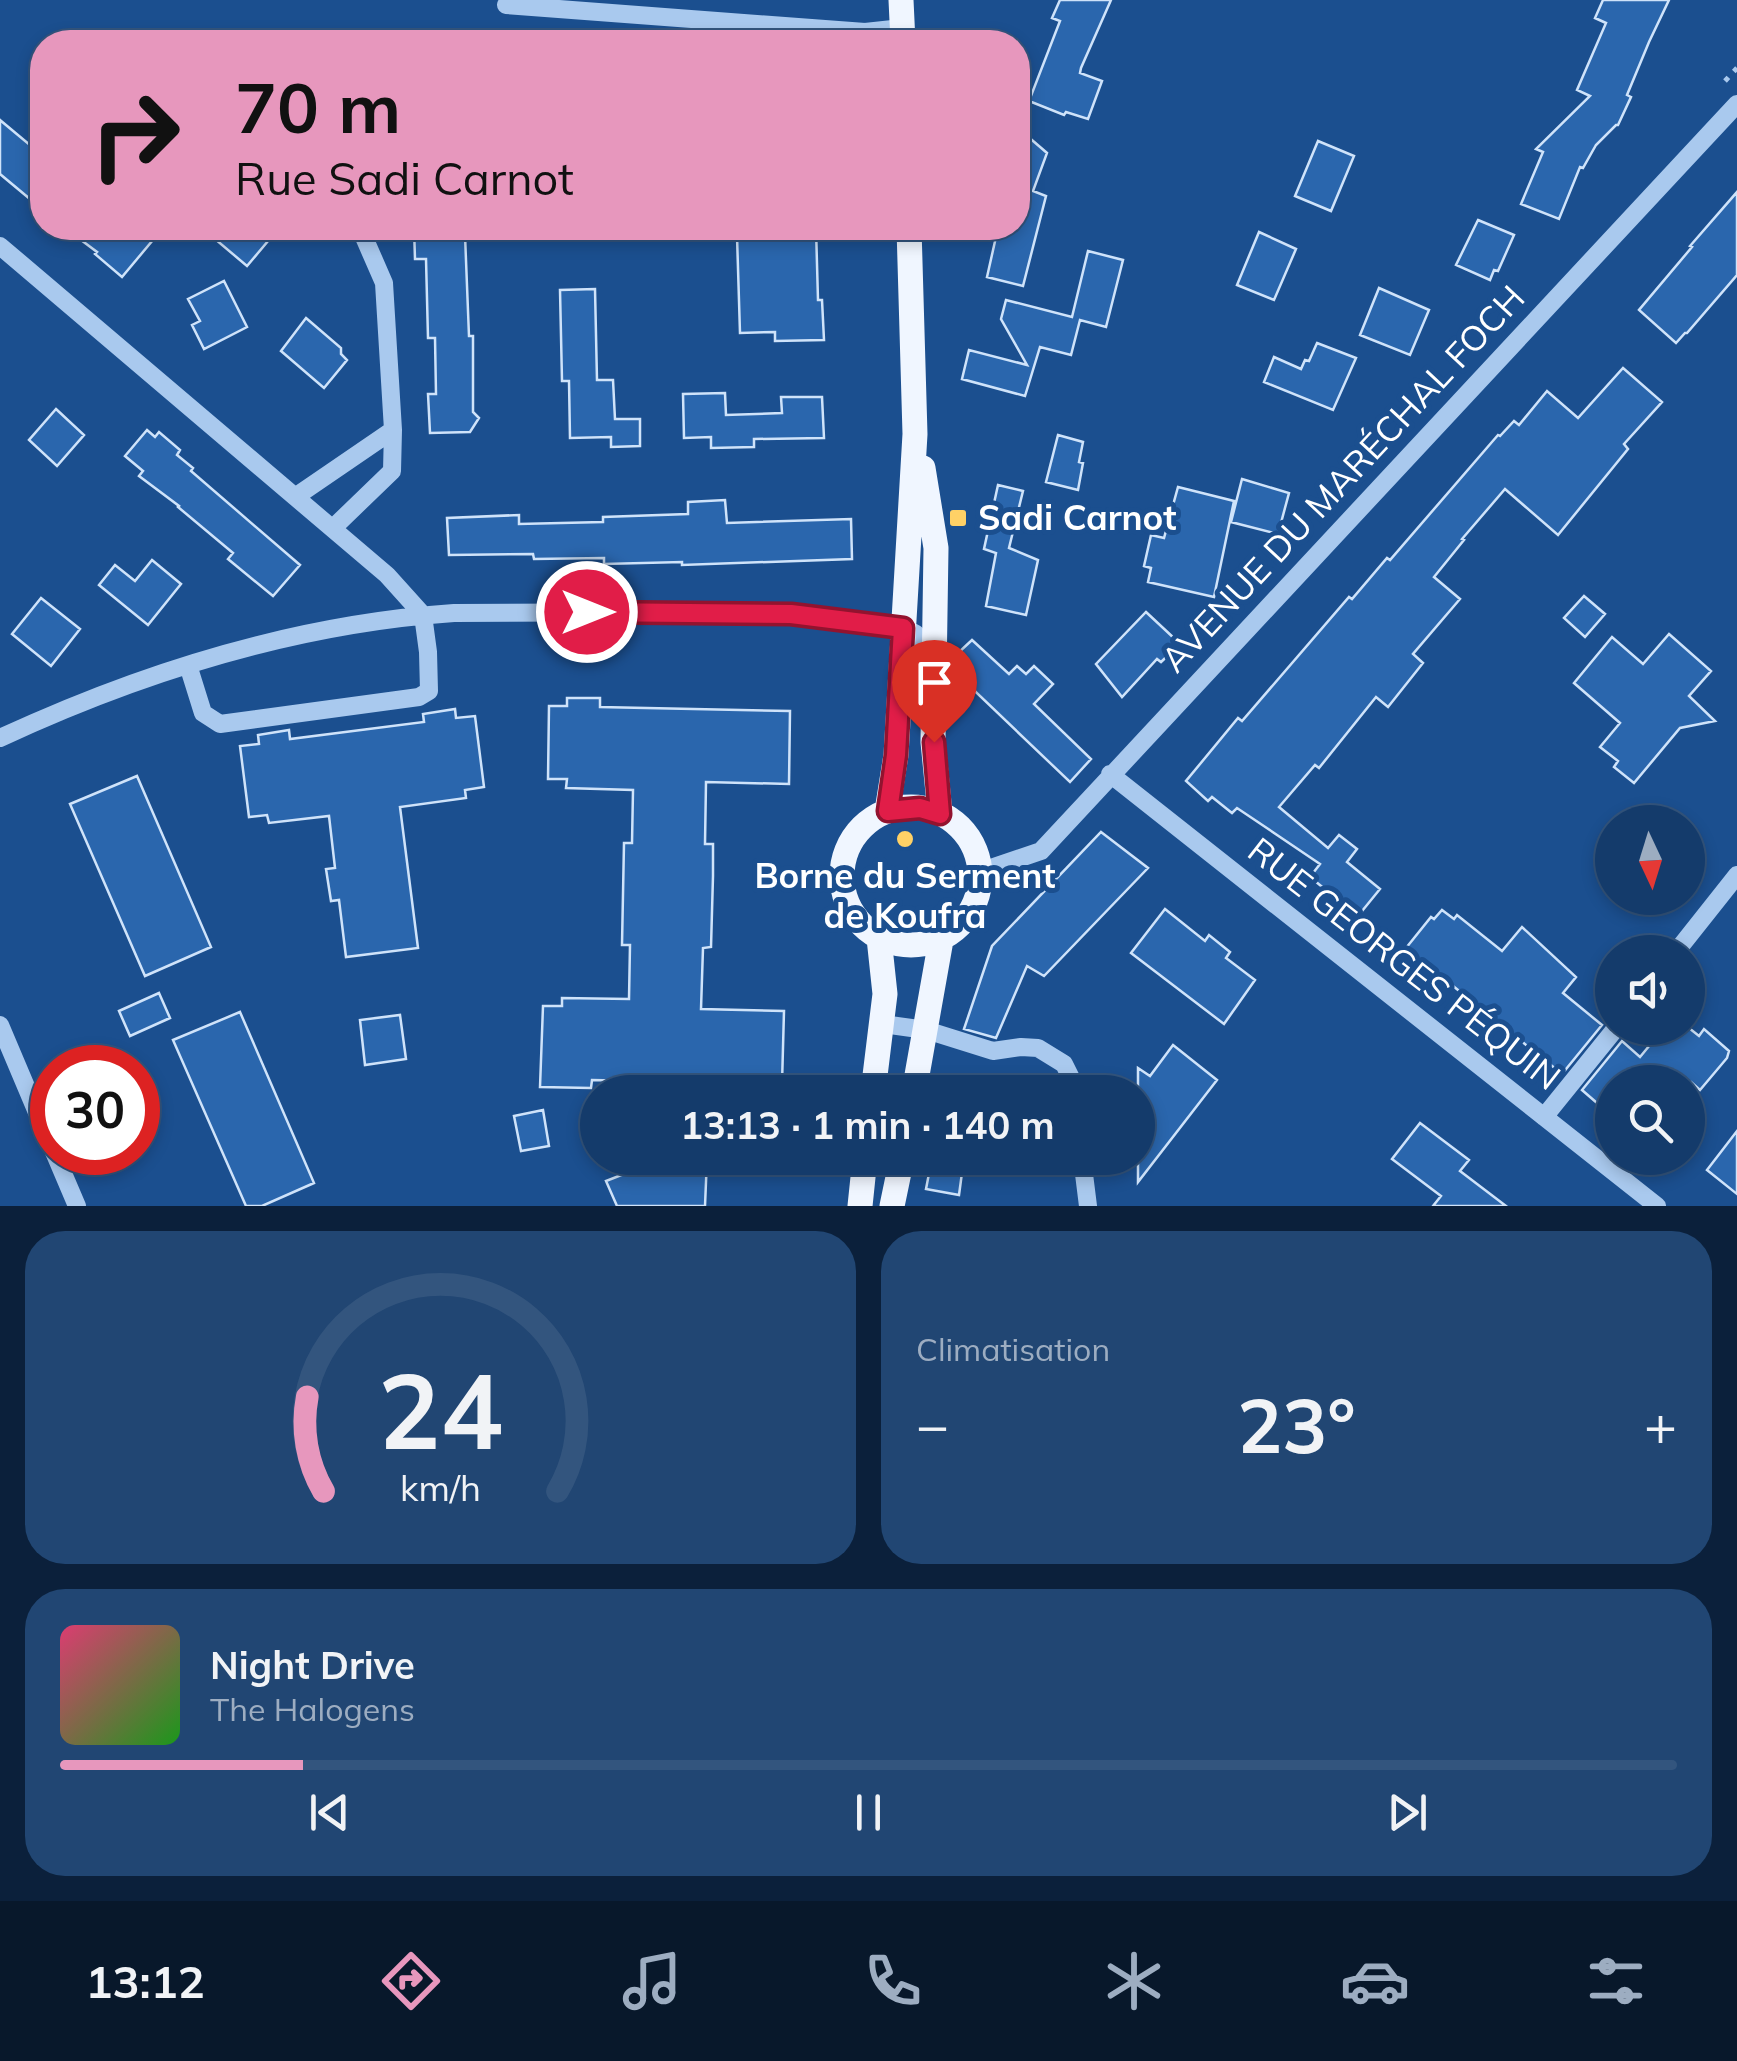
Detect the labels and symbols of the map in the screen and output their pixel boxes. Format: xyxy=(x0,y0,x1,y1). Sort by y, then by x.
street label: AVENUE DU MARÉCHAL FOCH xyxy=(1151,276,1533,681)
place label: Sadi Carnot xyxy=(978,495,1176,539)
marker: Sadi Carnot xyxy=(947,507,969,529)
position arrow xyxy=(535,560,639,664)
pin xyxy=(892,640,977,743)
north arrow xyxy=(1595,805,1705,915)
marker: Borne du Serment de Koufra xyxy=(894,828,916,850)
street label: RUE GEORGES PÉQUIN xyxy=(1240,828,1570,1099)
place label: Borne du Serment de Koufra xyxy=(754,853,1056,937)
speed limit sign: 30 xyxy=(30,1045,160,1175)

